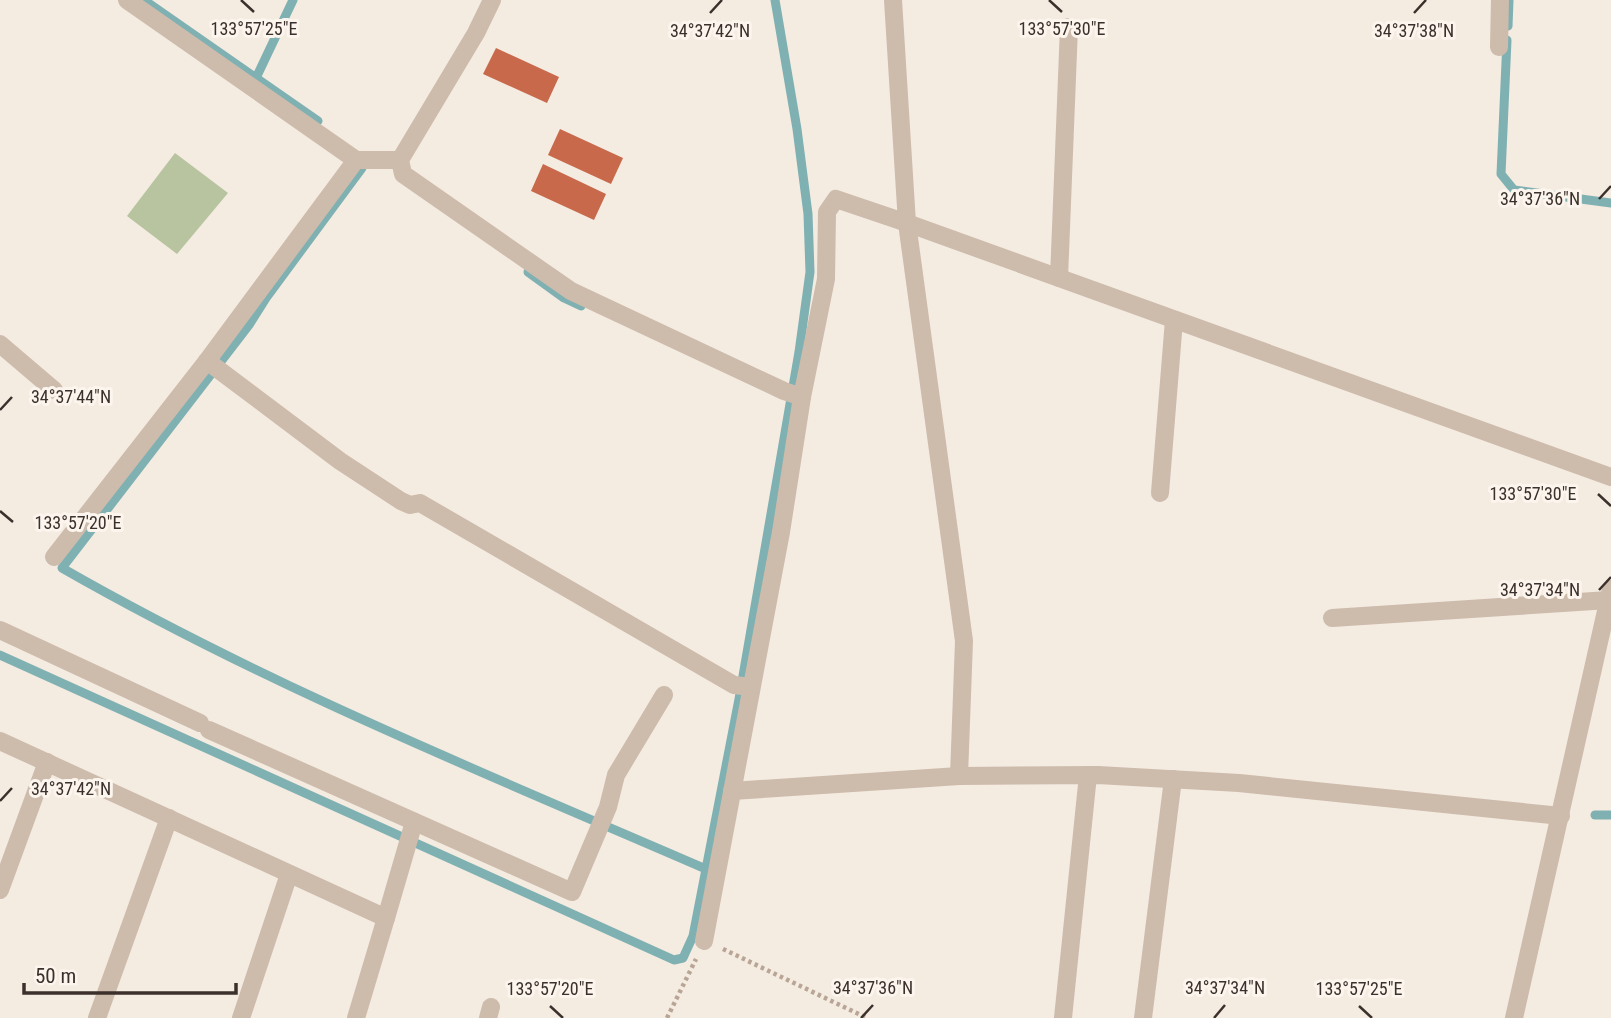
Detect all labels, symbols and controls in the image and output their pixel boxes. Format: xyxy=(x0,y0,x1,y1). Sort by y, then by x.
text: 133°57'25"E xyxy=(211,18,297,39)
text: 133°57'30"E xyxy=(1019,18,1105,39)
text: 34°37'42"N xyxy=(670,20,750,41)
text: 34°37'38"N xyxy=(1374,20,1454,41)
text: 34°37'36"N xyxy=(1500,188,1580,209)
text: 34°37'44"N xyxy=(31,386,111,407)
text: 133°57'30"E xyxy=(1490,483,1576,504)
text: 133°57'20"E xyxy=(35,512,121,533)
text: 34°37'34"N xyxy=(1500,579,1580,600)
text: 34°37'42"N xyxy=(31,778,111,799)
scale bar xyxy=(24,951,236,995)
text: 50 m xyxy=(35,964,76,988)
text: 34°37'36"N xyxy=(833,977,913,998)
text: 34°37'34"N xyxy=(1185,977,1265,998)
text: 133°57'20"E xyxy=(507,978,593,999)
text: 133°57'25"E xyxy=(1316,978,1402,999)

